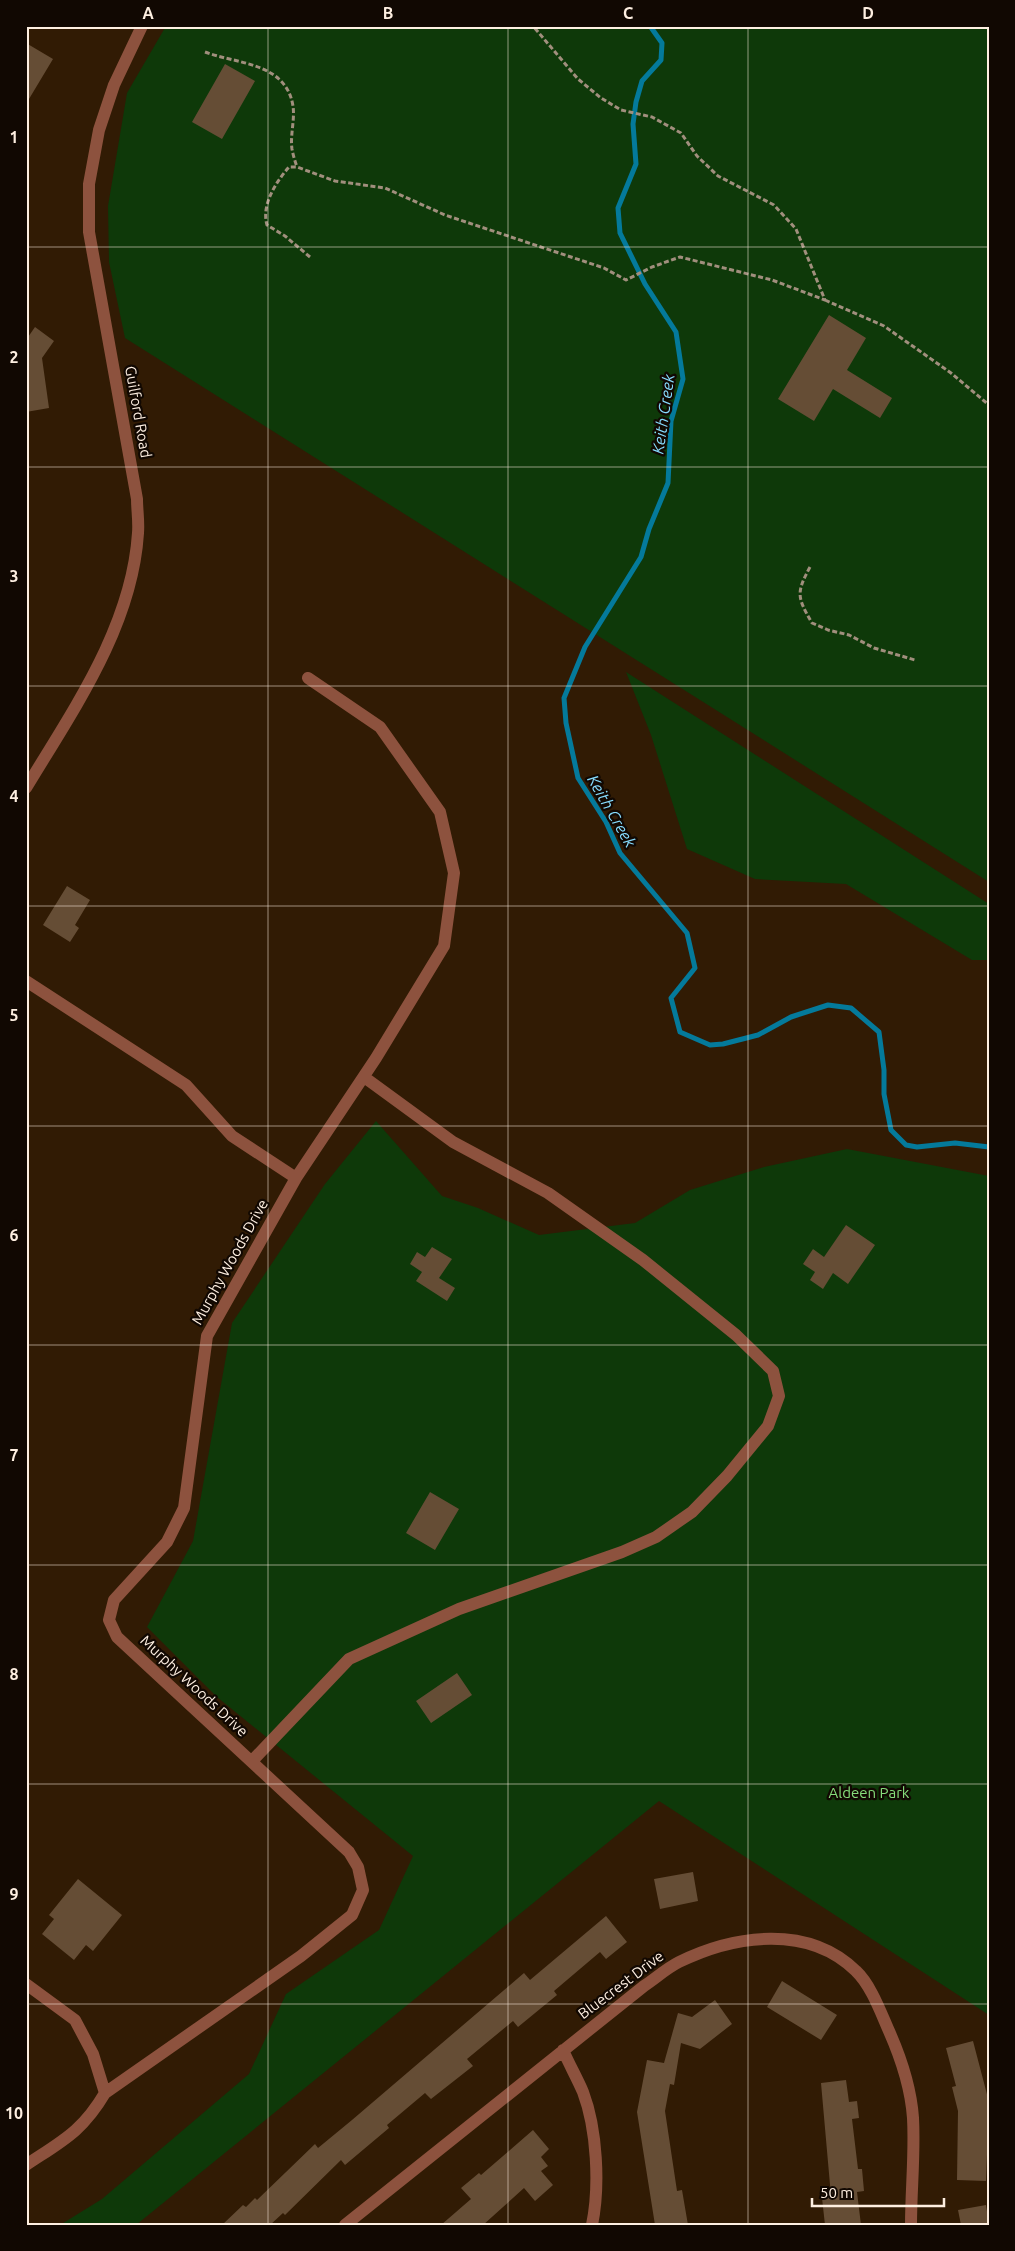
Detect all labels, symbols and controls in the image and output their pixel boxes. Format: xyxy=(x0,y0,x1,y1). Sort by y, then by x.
text: A xyxy=(142,4,154,22)
text: B xyxy=(383,4,393,22)
text: C xyxy=(623,4,633,22)
text: D xyxy=(862,4,874,22)
text: 1 xyxy=(9,128,19,146)
text: 2 xyxy=(9,348,19,366)
street label: Guilford Road xyxy=(122,365,155,459)
water label: Keith Creek xyxy=(648,372,678,455)
text: 3 xyxy=(9,567,19,585)
water label: Keith Creek xyxy=(584,772,640,851)
text: 4 xyxy=(9,787,19,805)
text: 5 xyxy=(9,1006,19,1024)
street label: Murphy Woods Drive xyxy=(188,1196,271,1327)
text: 6 xyxy=(9,1226,19,1244)
text: 7 xyxy=(9,1446,19,1464)
street label: Murphy Woods Drive xyxy=(137,1631,252,1740)
text: 8 xyxy=(9,1665,19,1683)
park label: Aldeen Park xyxy=(829,1784,910,1801)
text: 9 xyxy=(9,1885,19,1903)
street label: Bluecrest Drive xyxy=(575,1947,667,2022)
text: 10 xyxy=(5,2104,23,2122)
scale bar xyxy=(812,2176,945,2208)
text: 50 m xyxy=(820,2184,853,2201)

